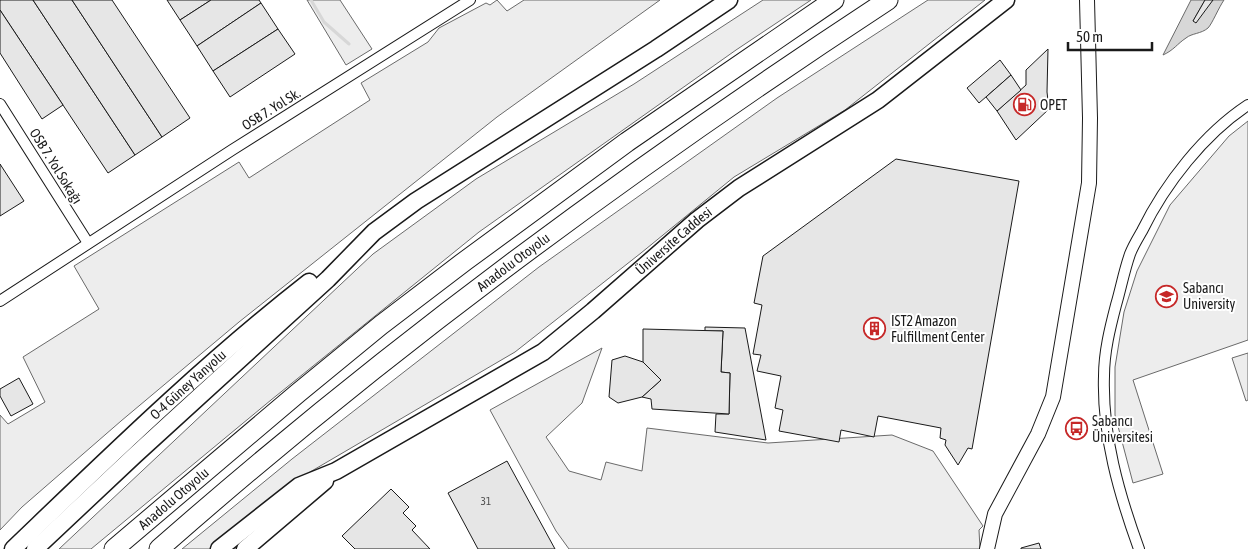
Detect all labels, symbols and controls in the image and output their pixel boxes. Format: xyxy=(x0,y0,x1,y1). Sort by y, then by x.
scale bar xyxy=(1068,20,1152,52)
text: 50 m xyxy=(1076,28,1103,45)
street label: OSB 7. Yol Sk. xyxy=(239,85,303,133)
fuel station icon: OPET xyxy=(1012,93,1036,117)
place label: OPET xyxy=(1040,97,1067,113)
street label: OSB 7. Yol Sokağı xyxy=(27,125,85,207)
street label: Üniversite Caddesi xyxy=(632,204,715,278)
street label: Anadolu Otoyolu xyxy=(474,230,553,295)
place label: Sabancı University xyxy=(1183,280,1236,312)
school or university icon: Sabancı University xyxy=(1155,284,1179,308)
place label: IST2 Amazon Fulfillment Center xyxy=(891,313,985,345)
building icon: IST2 Amazon Fulfillment Center xyxy=(863,317,887,341)
street label: O-4 Güney Yanyolu xyxy=(147,346,229,423)
place label: Sabancı Üniversitesi xyxy=(1092,413,1153,445)
bus stop icon: Sabancı Üniversitesi xyxy=(1064,417,1088,441)
street label: Anadolu Otoyolu xyxy=(135,464,212,533)
house number: 31 xyxy=(481,495,491,507)

